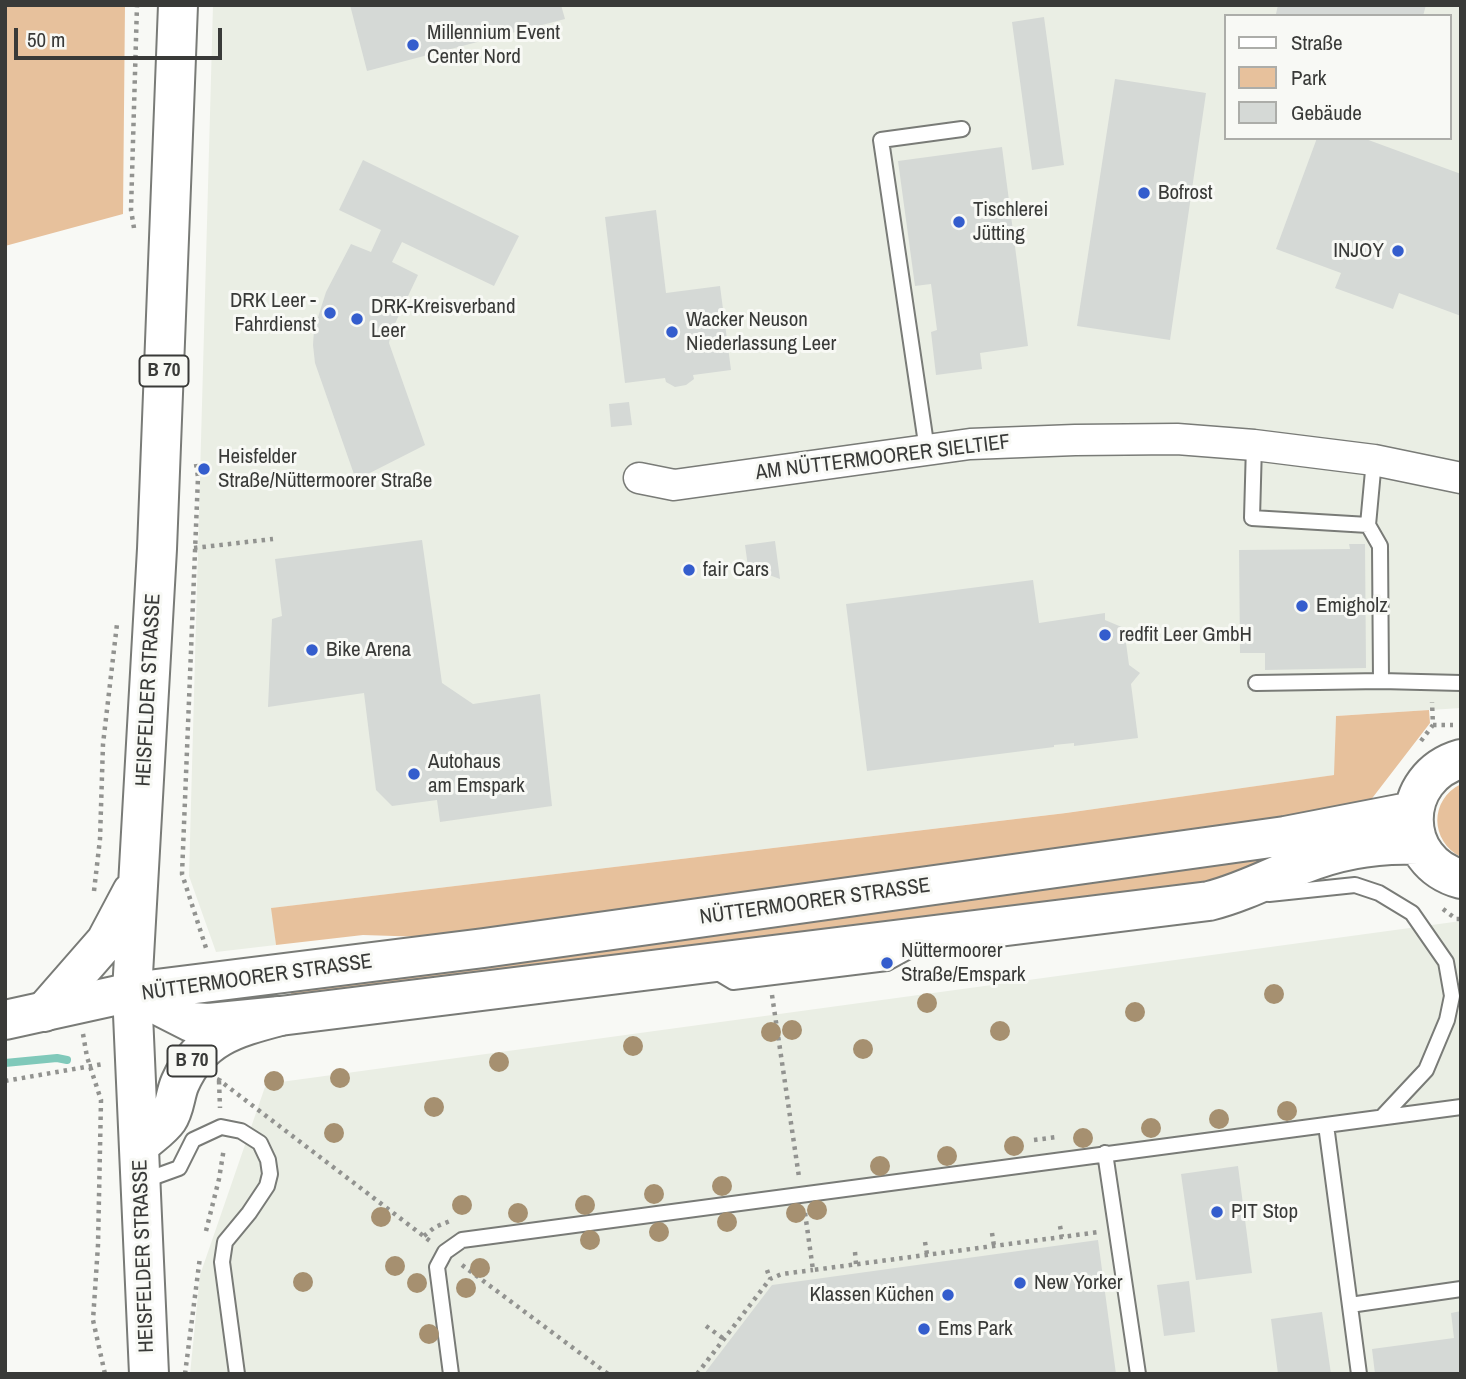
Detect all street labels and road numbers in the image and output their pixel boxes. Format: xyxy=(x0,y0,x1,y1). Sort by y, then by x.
road number: B 70 xyxy=(140,356,188,386)
street label: AM NÜTTERMOORER SIELTIEF xyxy=(754,430,1012,486)
street label: HEISFELDER STRASSE xyxy=(131,593,167,787)
street label: NÜTTERMOORER STRASSE xyxy=(698,873,932,931)
street label: NÜTTERMOORER STRASSE xyxy=(140,949,374,1007)
road number: B 70 xyxy=(168,1046,216,1077)
street label: HEISFELDER STRASSE xyxy=(128,1159,160,1353)

